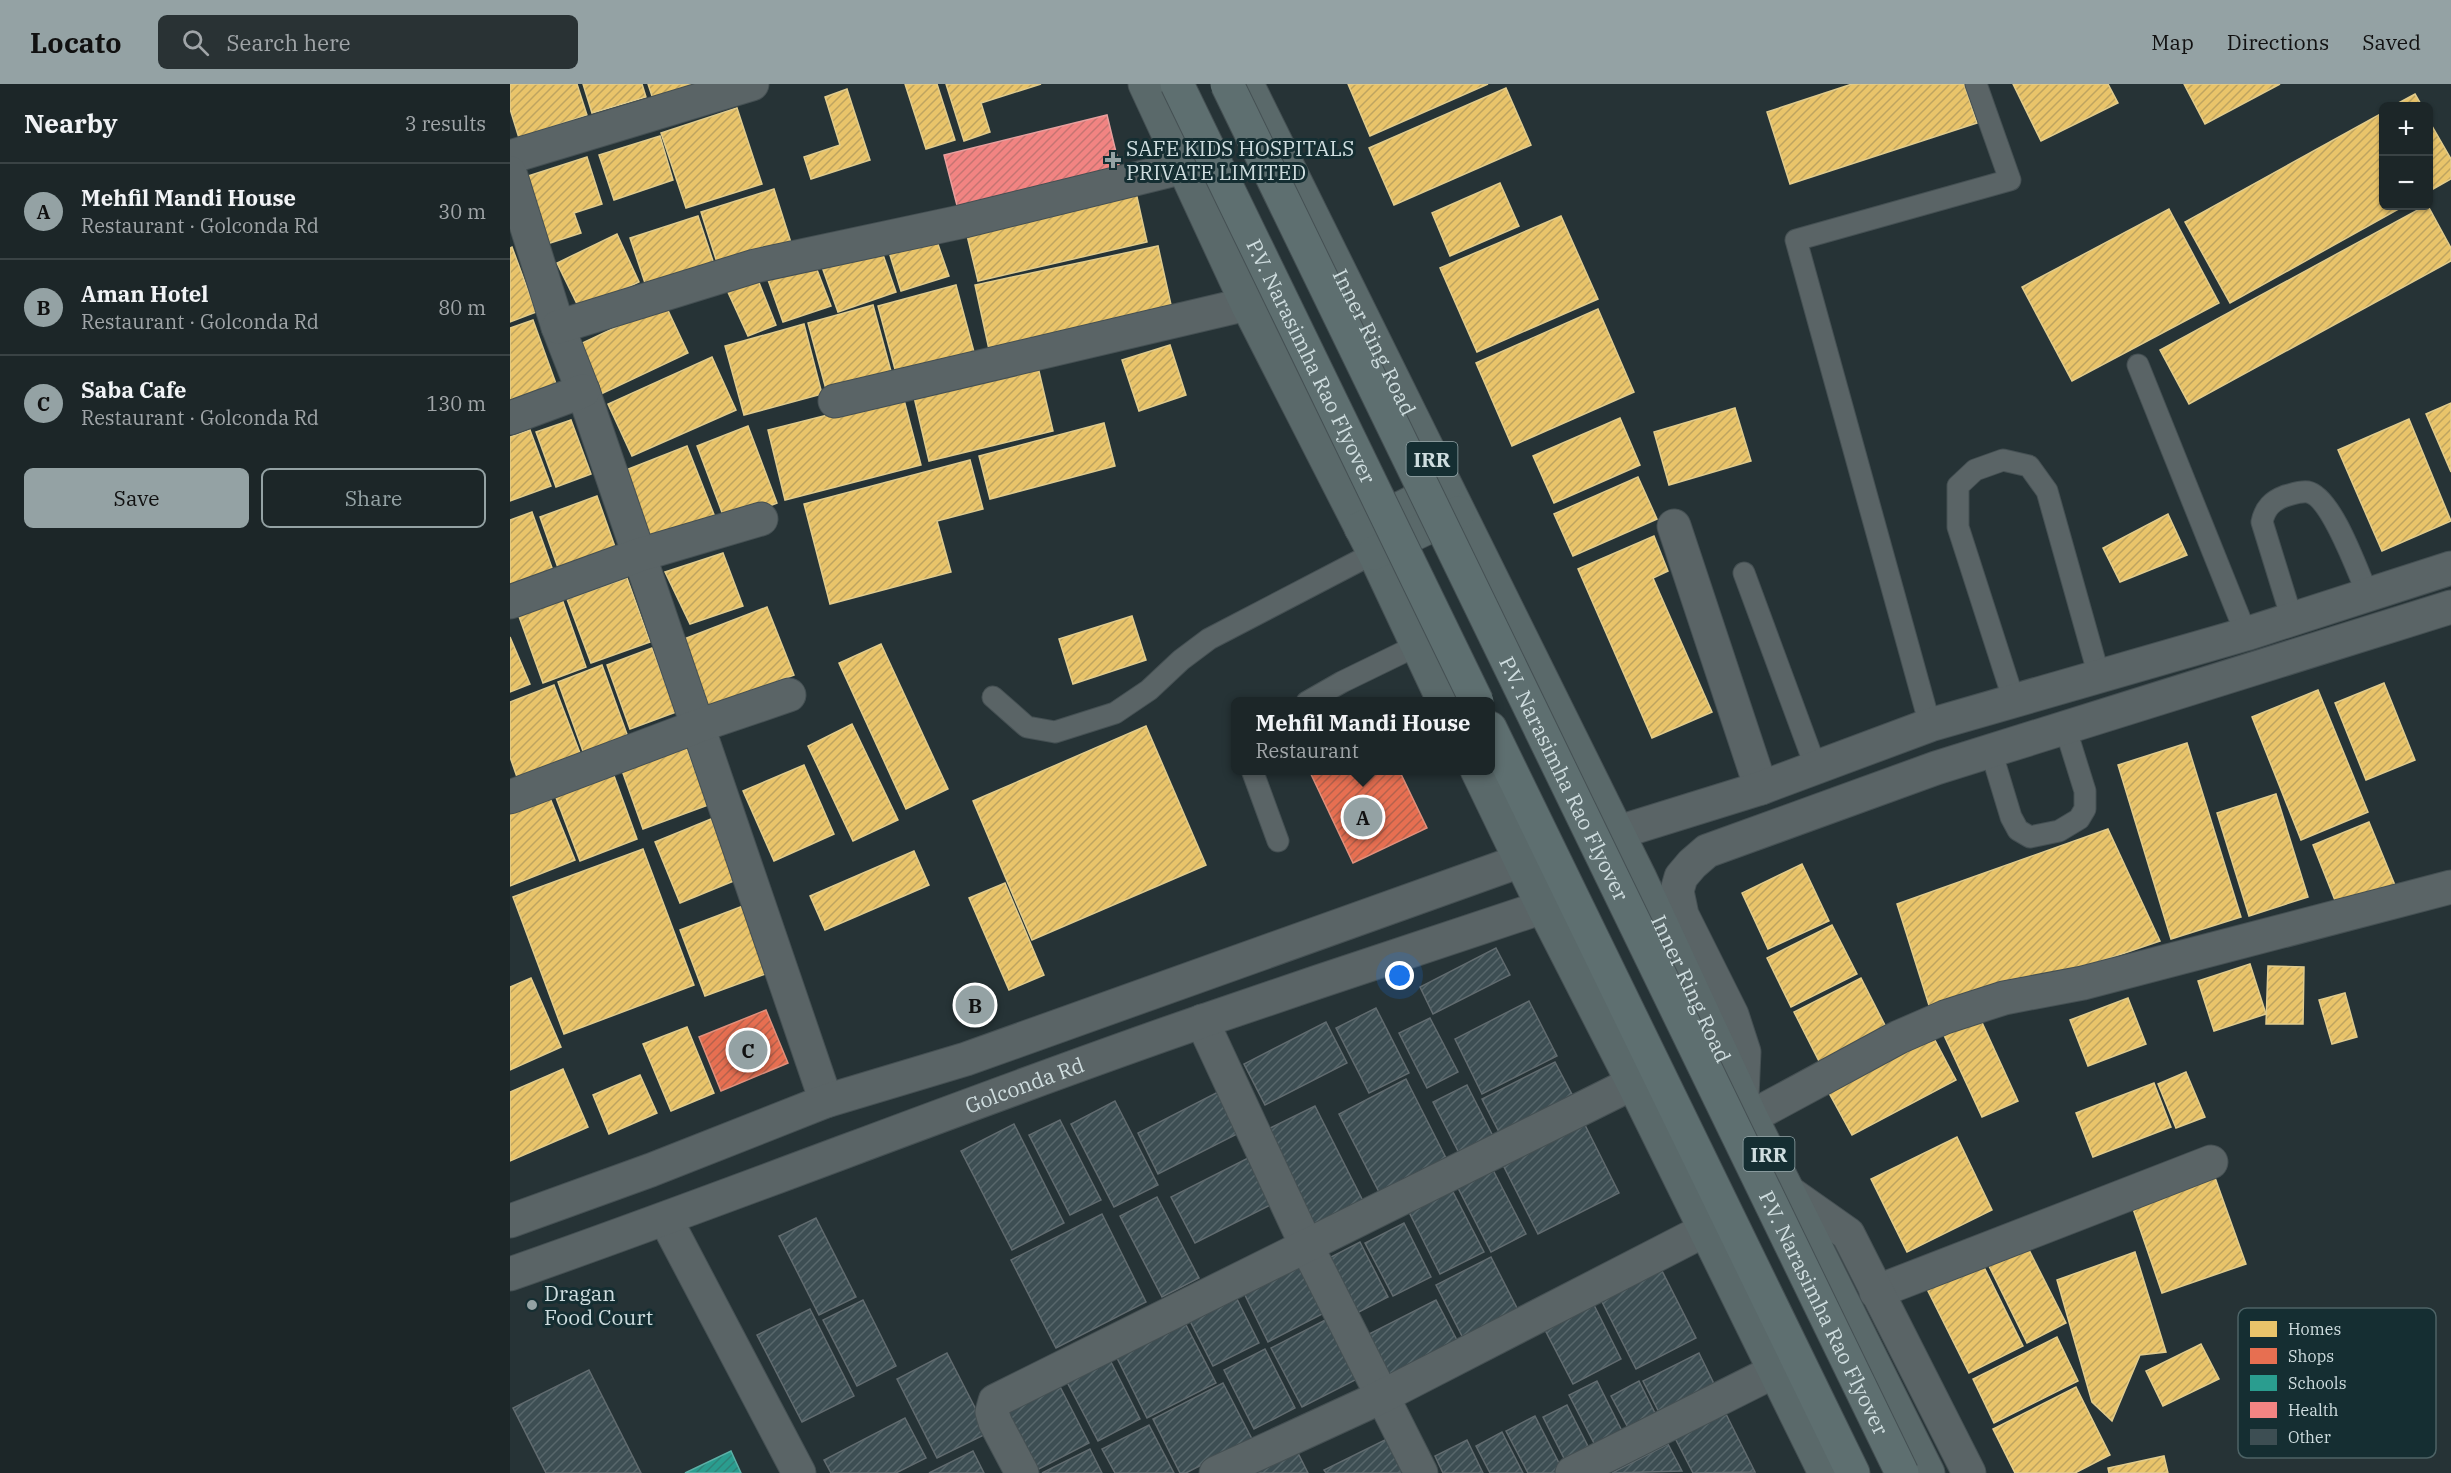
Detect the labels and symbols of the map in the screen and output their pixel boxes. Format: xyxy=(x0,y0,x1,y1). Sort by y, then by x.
place label: SAFE KIDS HOSPITALS PRIVATE LIMITED xyxy=(1126,134,1354,186)
marker: SAFE KIDS HOSPITALS PRIVATE LIMITED xyxy=(1104,151,1122,169)
street label: P.V. Narasimha Rao Flyover xyxy=(1240,234,1383,489)
street label: Inner Ring Road xyxy=(1327,264,1423,420)
road number: IRR xyxy=(1406,442,1458,476)
street label: P.V. Narasimha Rao Flyover xyxy=(1493,652,1636,906)
pin: A xyxy=(1344,794,1382,840)
street label: Inner Ring Road xyxy=(1645,910,1738,1067)
your location xyxy=(1385,961,1414,990)
pin: B xyxy=(956,982,994,1028)
pin: C xyxy=(728,1028,768,1072)
street label: Golconda Rd xyxy=(961,1050,1088,1120)
road number: IRR xyxy=(1744,1137,1794,1171)
street label: P.V. Narasimha Rao Flyover xyxy=(1753,1186,1896,1440)
place label: Dragan Food Court xyxy=(544,1279,653,1331)
marker: Dragan Food Court xyxy=(525,1298,539,1312)
legend xyxy=(2238,1308,2436,1458)
text: Homes xyxy=(2288,1319,2341,1339)
text: Shops xyxy=(2288,1346,2334,1366)
text: Schools xyxy=(2288,1373,2346,1393)
text: Health xyxy=(2288,1400,2339,1420)
text: Other xyxy=(2288,1427,2331,1447)

